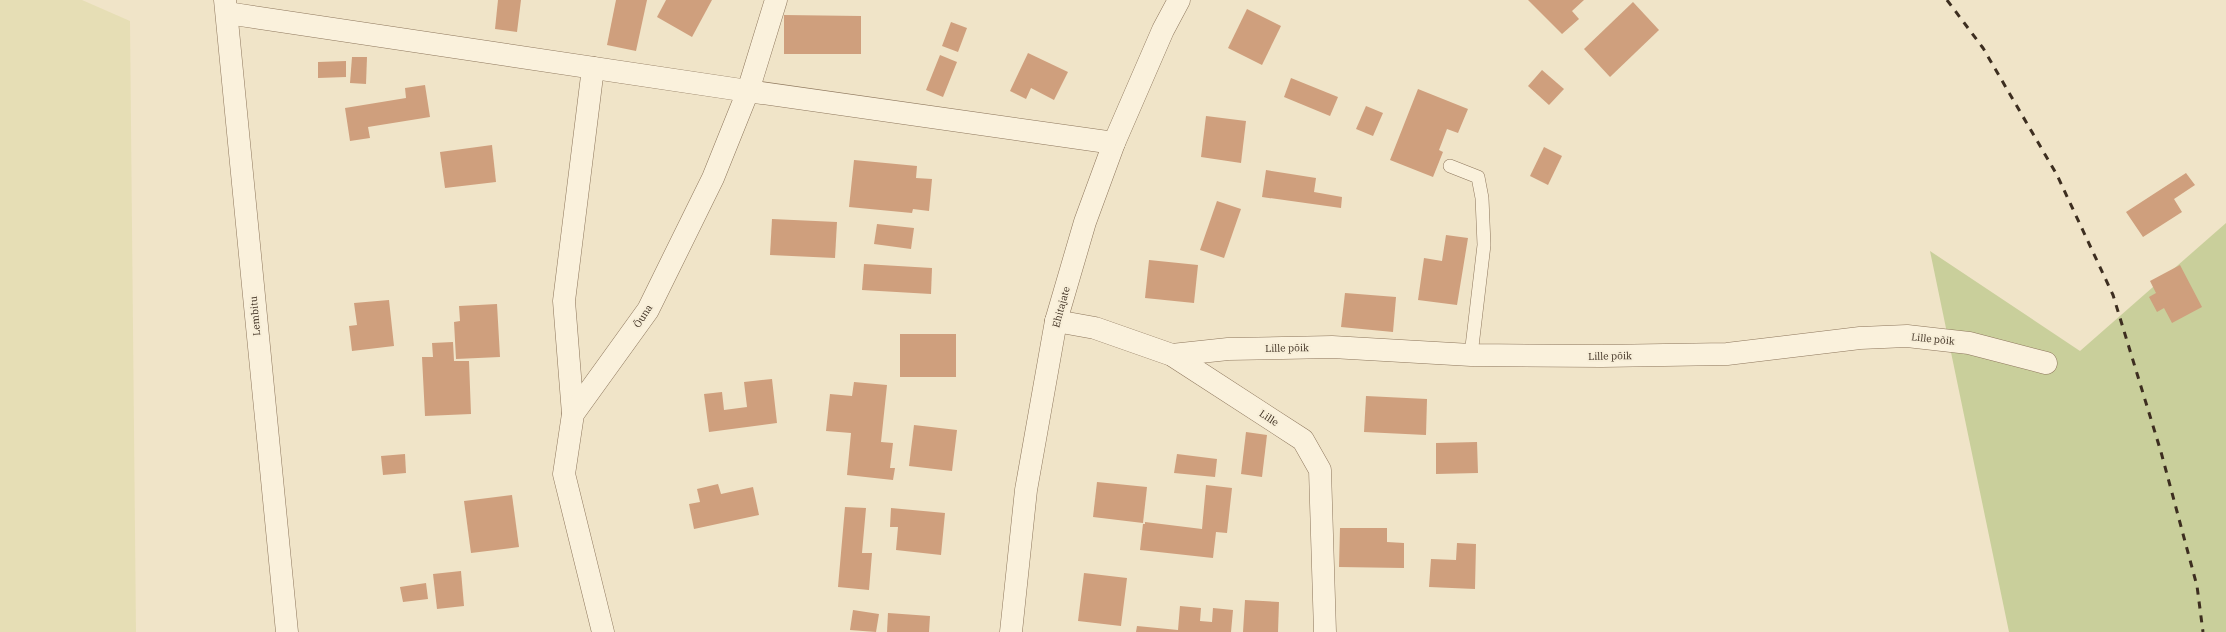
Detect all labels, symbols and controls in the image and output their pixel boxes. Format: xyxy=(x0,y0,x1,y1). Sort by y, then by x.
street label: Ehitajate xyxy=(1049,285,1073,329)
street label: Lembitu xyxy=(247,296,263,336)
street label: Õuna xyxy=(631,301,656,330)
street label: Lille põik xyxy=(1911,330,1956,348)
street label: Lille põik xyxy=(1265,341,1309,355)
street label: Lille põik xyxy=(1588,349,1632,363)
street label: Lille xyxy=(1257,407,1281,429)

